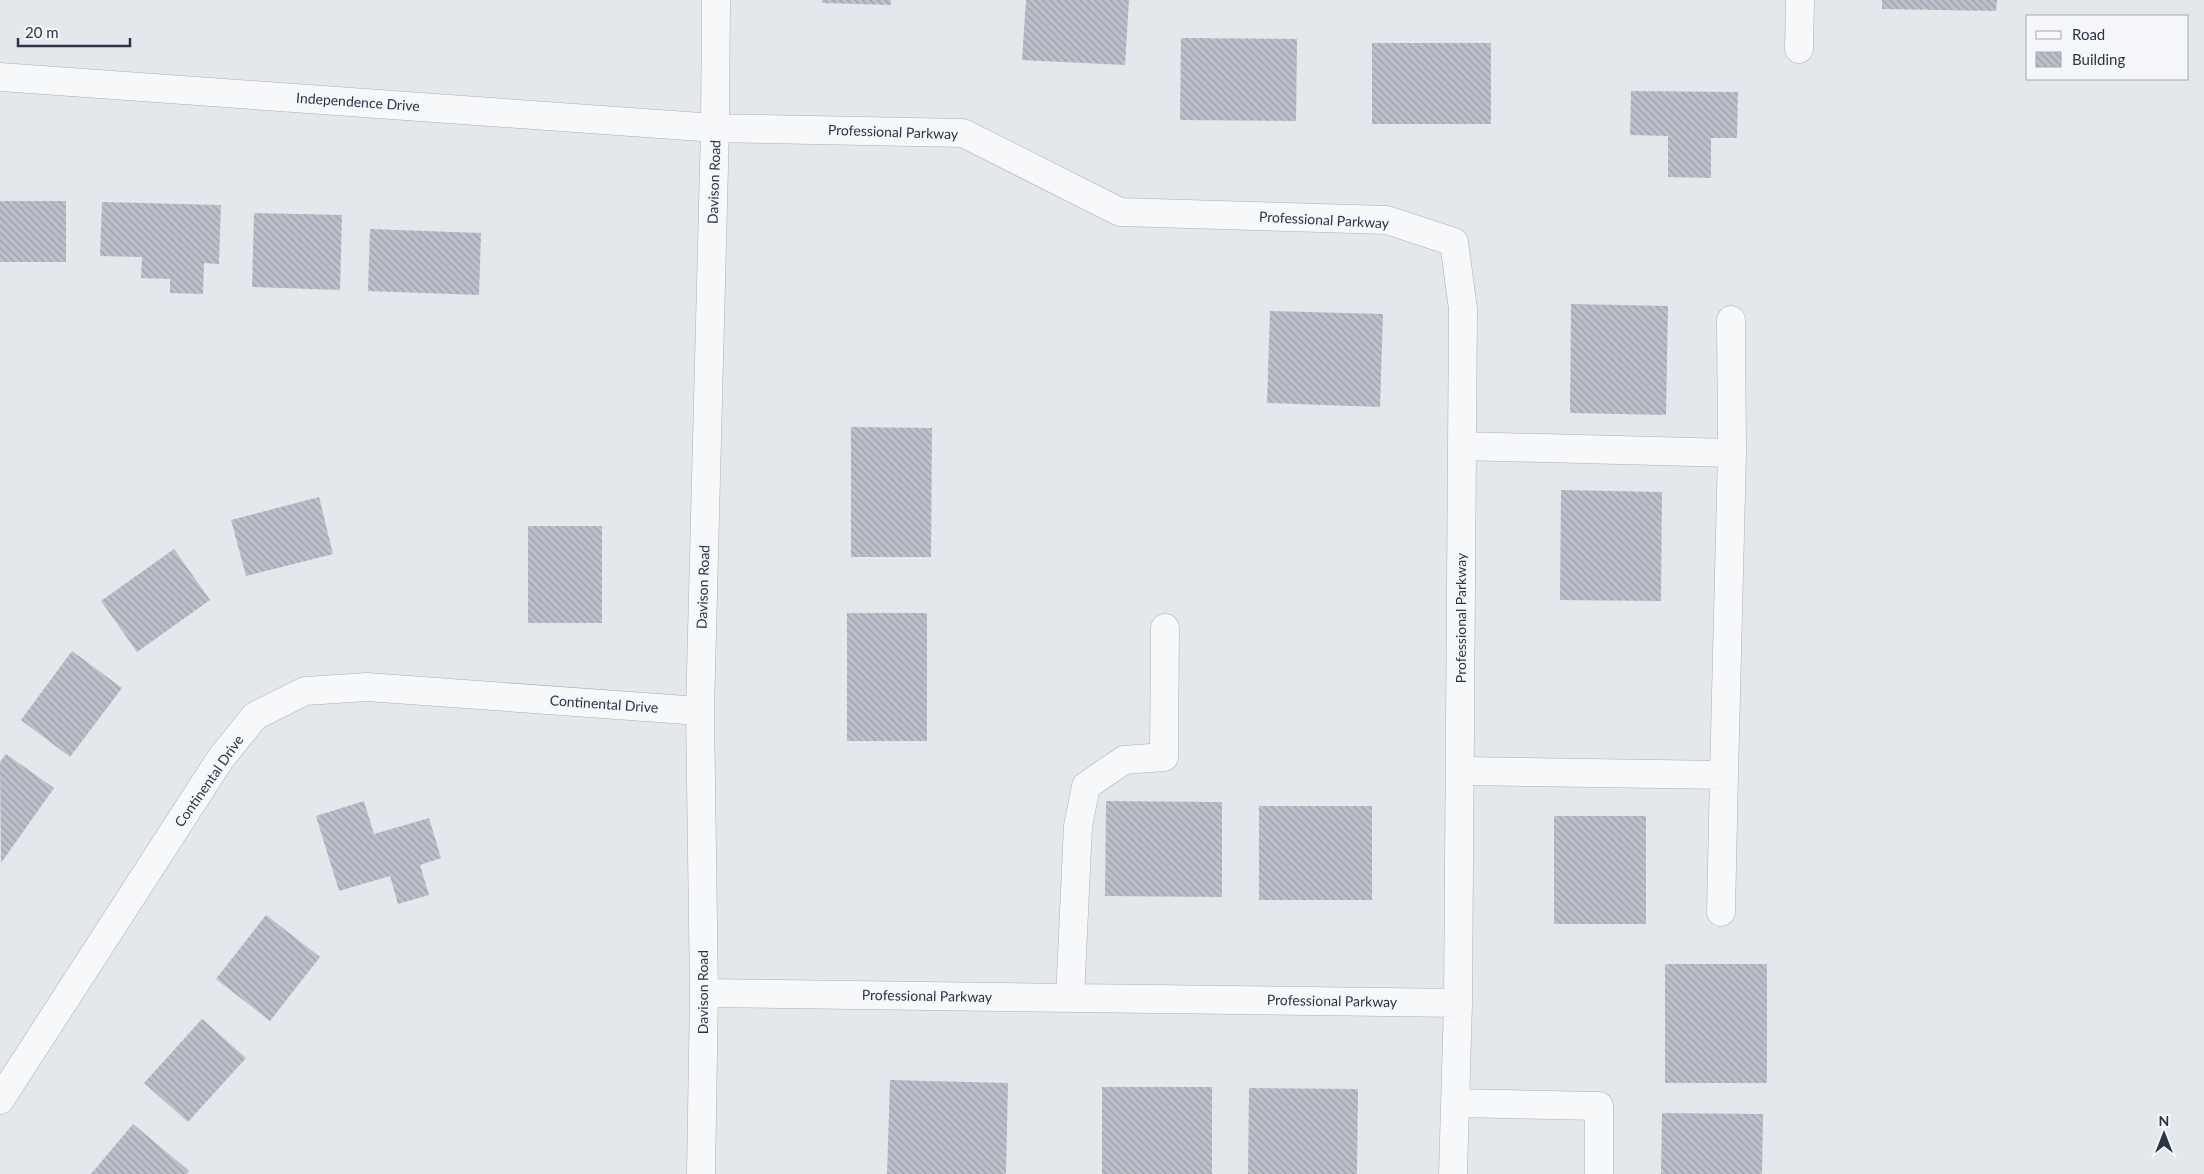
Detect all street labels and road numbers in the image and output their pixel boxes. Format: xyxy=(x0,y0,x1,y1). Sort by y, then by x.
street label: Independence Drive xyxy=(296,89,420,114)
street label: Professional Parkway xyxy=(828,121,959,142)
street label: Davison Road xyxy=(704,140,723,224)
street label: Professional Parkway xyxy=(1259,208,1390,231)
street label: Davison Road xyxy=(693,545,712,629)
street label: Professional Parkway xyxy=(1452,552,1469,683)
street label: Continental Drive xyxy=(549,691,659,716)
street label: Continental Drive xyxy=(170,731,247,830)
street label: Davison Road xyxy=(694,950,711,1034)
street label: Professional Parkway xyxy=(862,986,993,1005)
street label: Professional Parkway xyxy=(1267,991,1398,1010)

